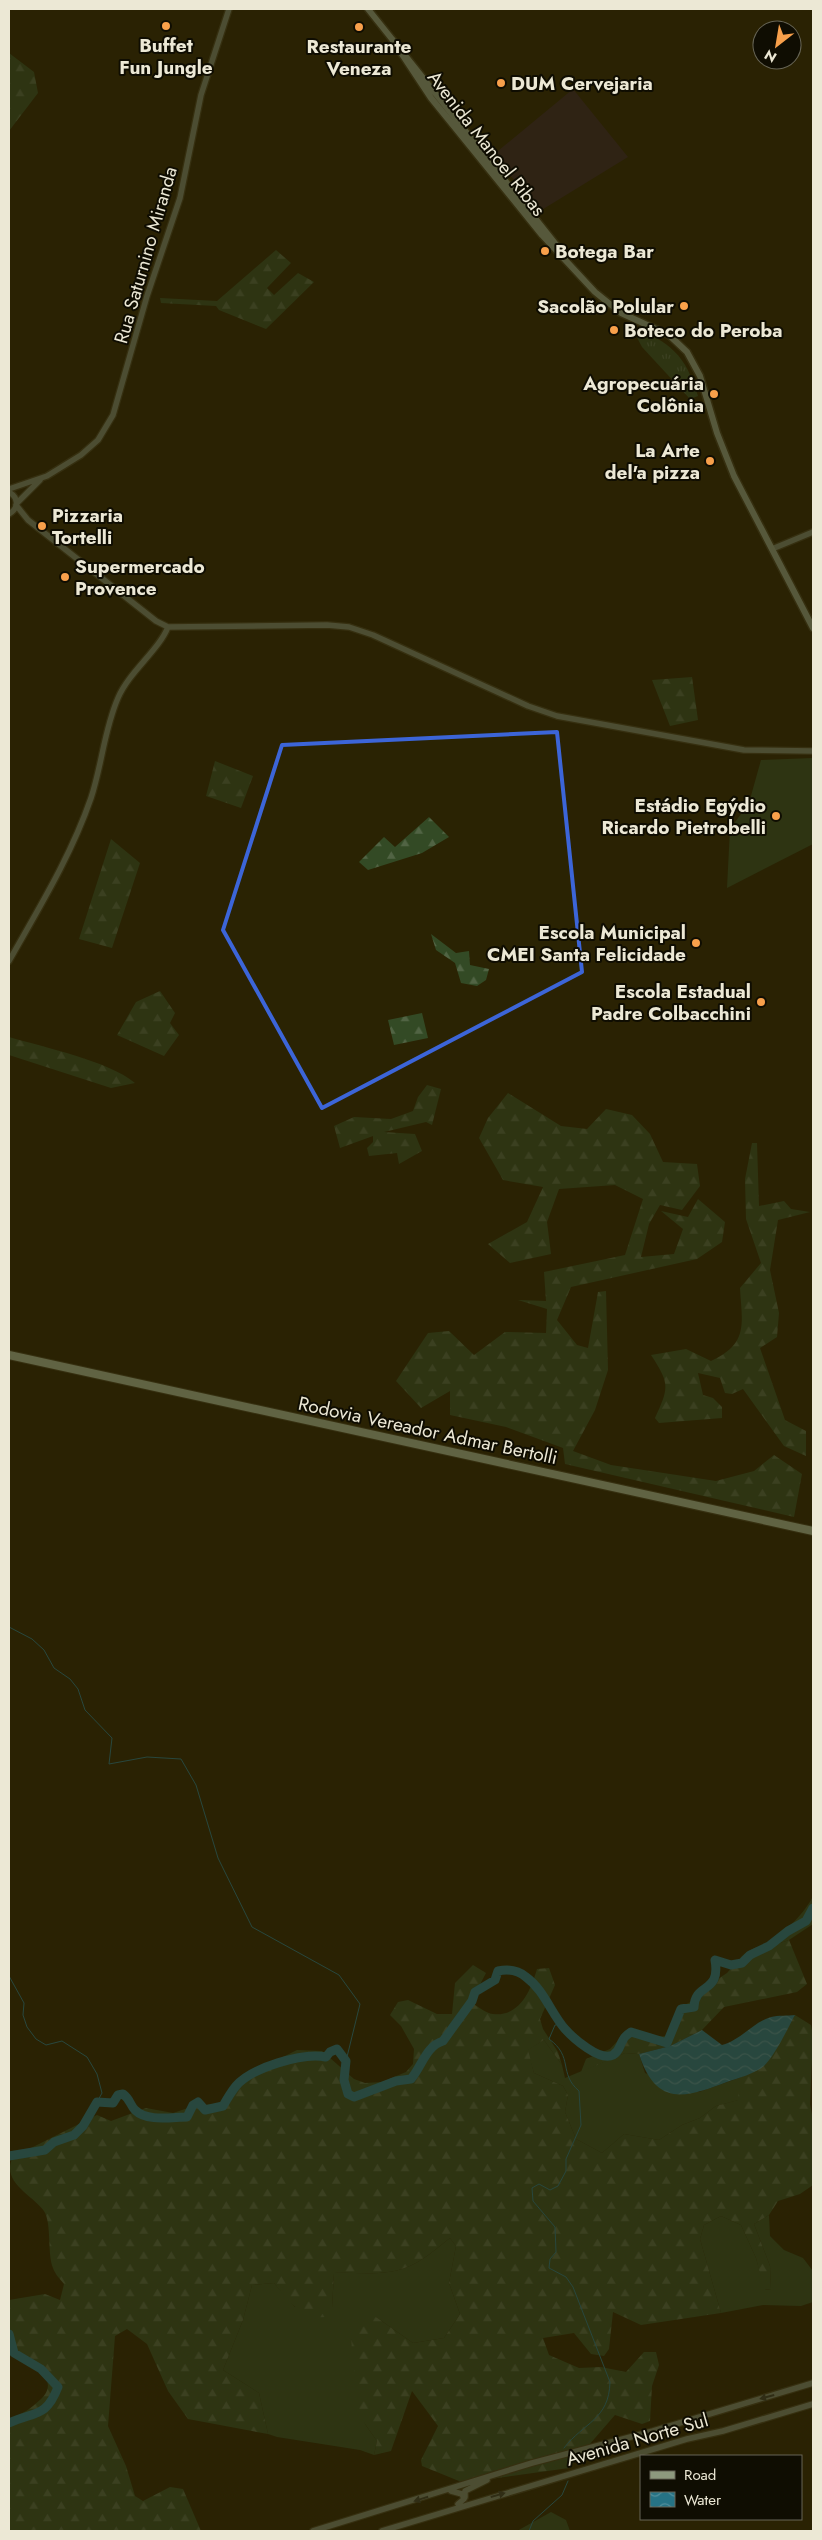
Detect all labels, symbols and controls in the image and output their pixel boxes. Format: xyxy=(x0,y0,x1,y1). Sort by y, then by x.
marker: Buffet Fun Jungle xyxy=(160,20,172,32)
north arrow xyxy=(752,20,802,70)
marker: Restaurante Veneza xyxy=(353,21,365,33)
place label: Buffet Fun Jungle xyxy=(119,32,213,81)
place label: Restaurante Veneza xyxy=(307,33,412,82)
text: N xyxy=(760,45,780,68)
street label: Avenida Manoel Ribas xyxy=(421,65,552,222)
place label: DUM Cervejaria xyxy=(511,70,653,97)
marker: DUM Cervejaria xyxy=(495,77,507,89)
street label: Rua Saturnino Miranda xyxy=(107,163,184,347)
place label: Botega Bar xyxy=(555,238,654,265)
marker: Botega Bar xyxy=(539,245,551,257)
place label: Sacolão Polular xyxy=(537,293,674,320)
marker: Sacolão Polular xyxy=(678,300,690,312)
place label: Boteco do Peroba xyxy=(624,317,783,344)
marker: Boteco do Peroba xyxy=(608,324,620,336)
place label: Agropecuária Colônia xyxy=(582,370,704,419)
marker: Agropecuária Colônia xyxy=(708,388,720,400)
place label: La Arte del'a pizza xyxy=(605,437,700,486)
marker: La Arte del'a pizza xyxy=(704,455,716,467)
place label: Pizzaria Tortelli xyxy=(52,502,123,551)
marker: Pizzaria Tortelli xyxy=(36,520,48,532)
place label: Supermercado Provence xyxy=(75,553,205,602)
marker: Supermercado Provence xyxy=(59,571,71,583)
place label: Estádio Egýdio Ricardo Pietrobelli xyxy=(602,792,766,841)
marker: Estádio Egýdio Ricardo Pietrobelli xyxy=(770,810,782,822)
place label: Escola Municipal CMEI Santa Felicidade xyxy=(487,919,686,968)
marker: Escola Municipal CMEI Santa Felicidade xyxy=(690,937,702,949)
place label: Escola Estadual Padre Colbacchini xyxy=(591,978,751,1027)
marker: Escola Estadual Padre Colbacchini xyxy=(755,996,767,1008)
street label: Rodovia Vereador Admar Bertolli xyxy=(296,1390,560,1471)
one-way arrow xyxy=(759,2394,774,2402)
street label: Avenida Norte Sul xyxy=(563,2406,711,2473)
legend xyxy=(640,2455,802,2520)
text: Road xyxy=(684,2464,716,2486)
text: Water xyxy=(684,2489,722,2511)
one-way arrow xyxy=(491,2491,506,2499)
one-way arrow xyxy=(414,2495,429,2503)

